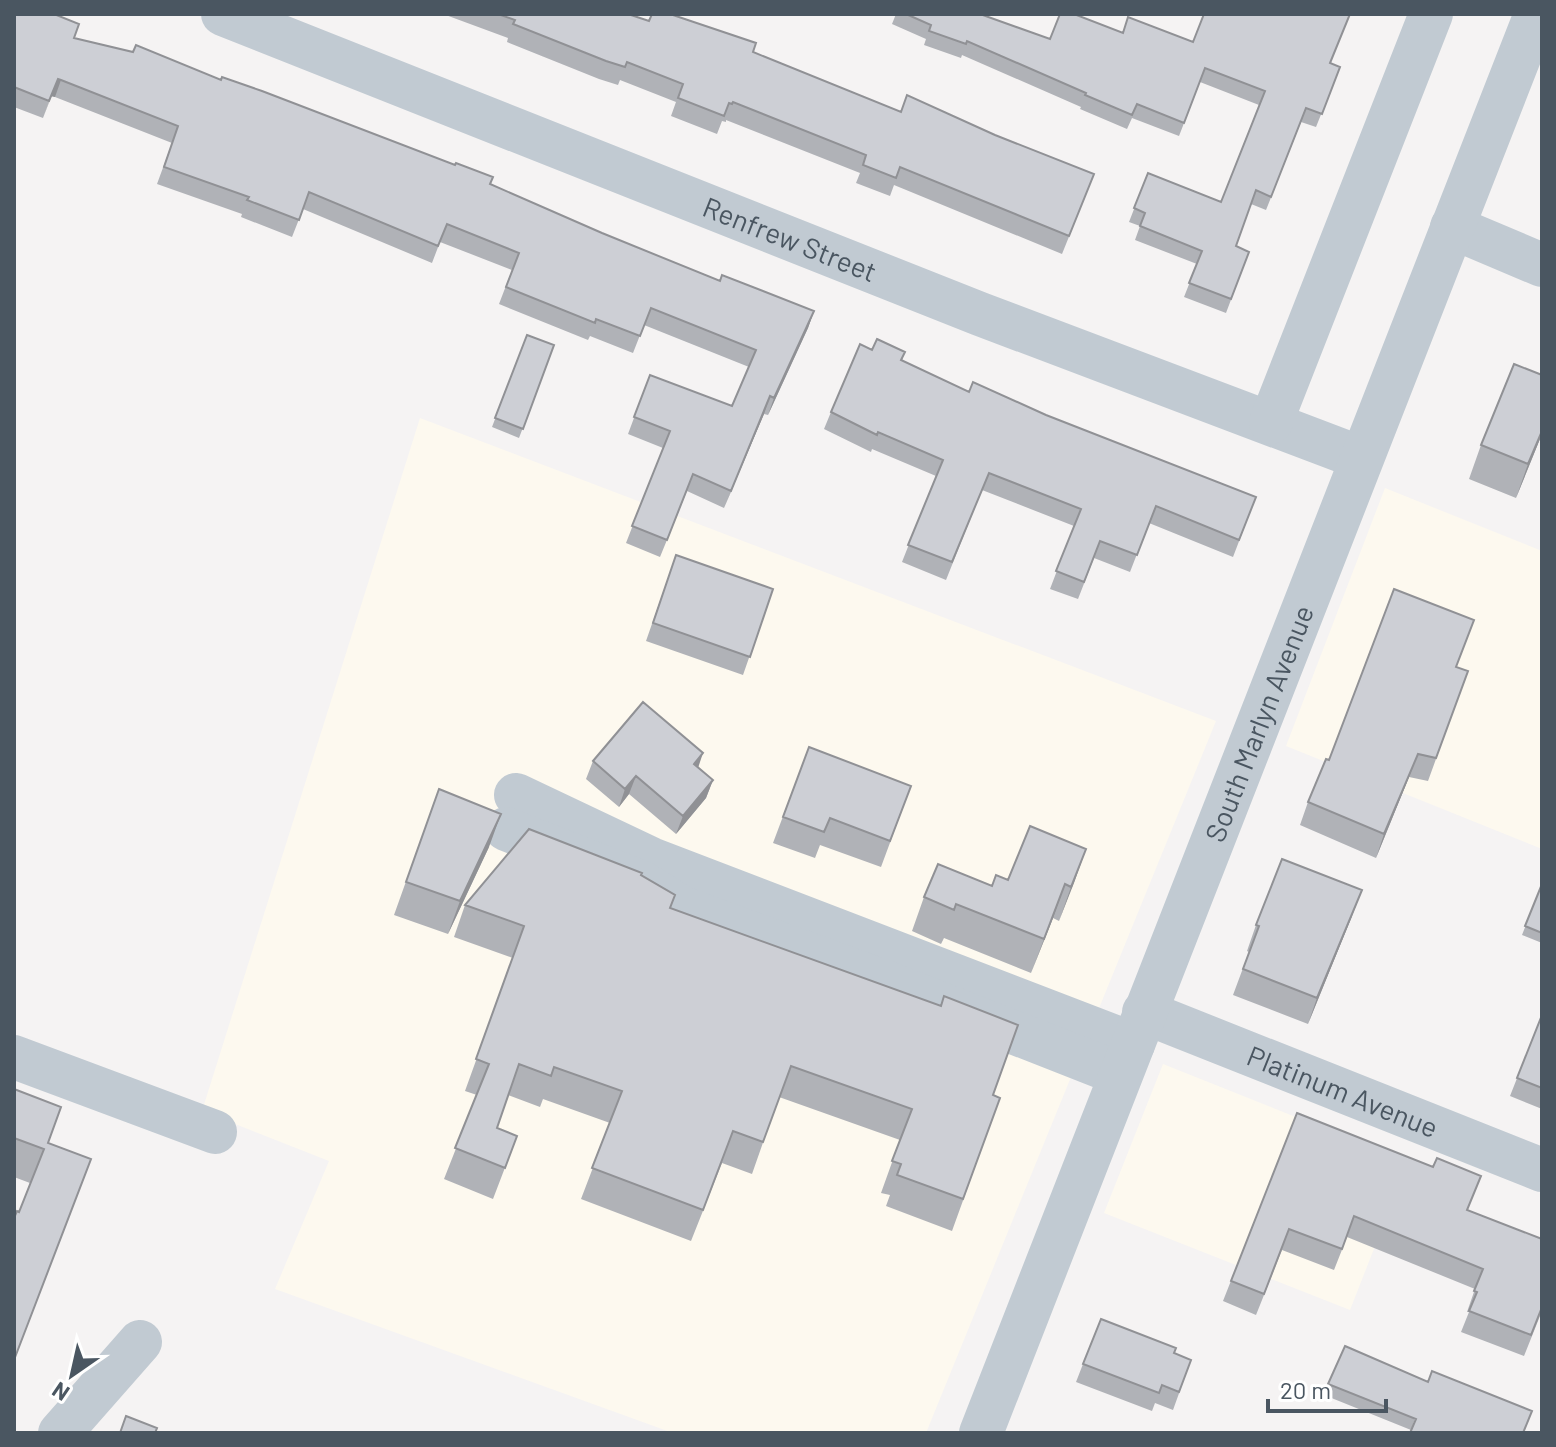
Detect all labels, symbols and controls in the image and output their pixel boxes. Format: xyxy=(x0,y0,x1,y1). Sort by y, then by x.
street label: Renfrew Street xyxy=(698,189,882,288)
street label: South Marlyn Avenue xyxy=(1197,600,1320,847)
street label: Platinum Avenue xyxy=(1243,1038,1443,1144)
north arrow xyxy=(32,1335,112,1415)
scale bar xyxy=(1268,1363,1386,1413)
text: 20 m xyxy=(1280,1375,1331,1404)
text: N xyxy=(47,1378,74,1407)

